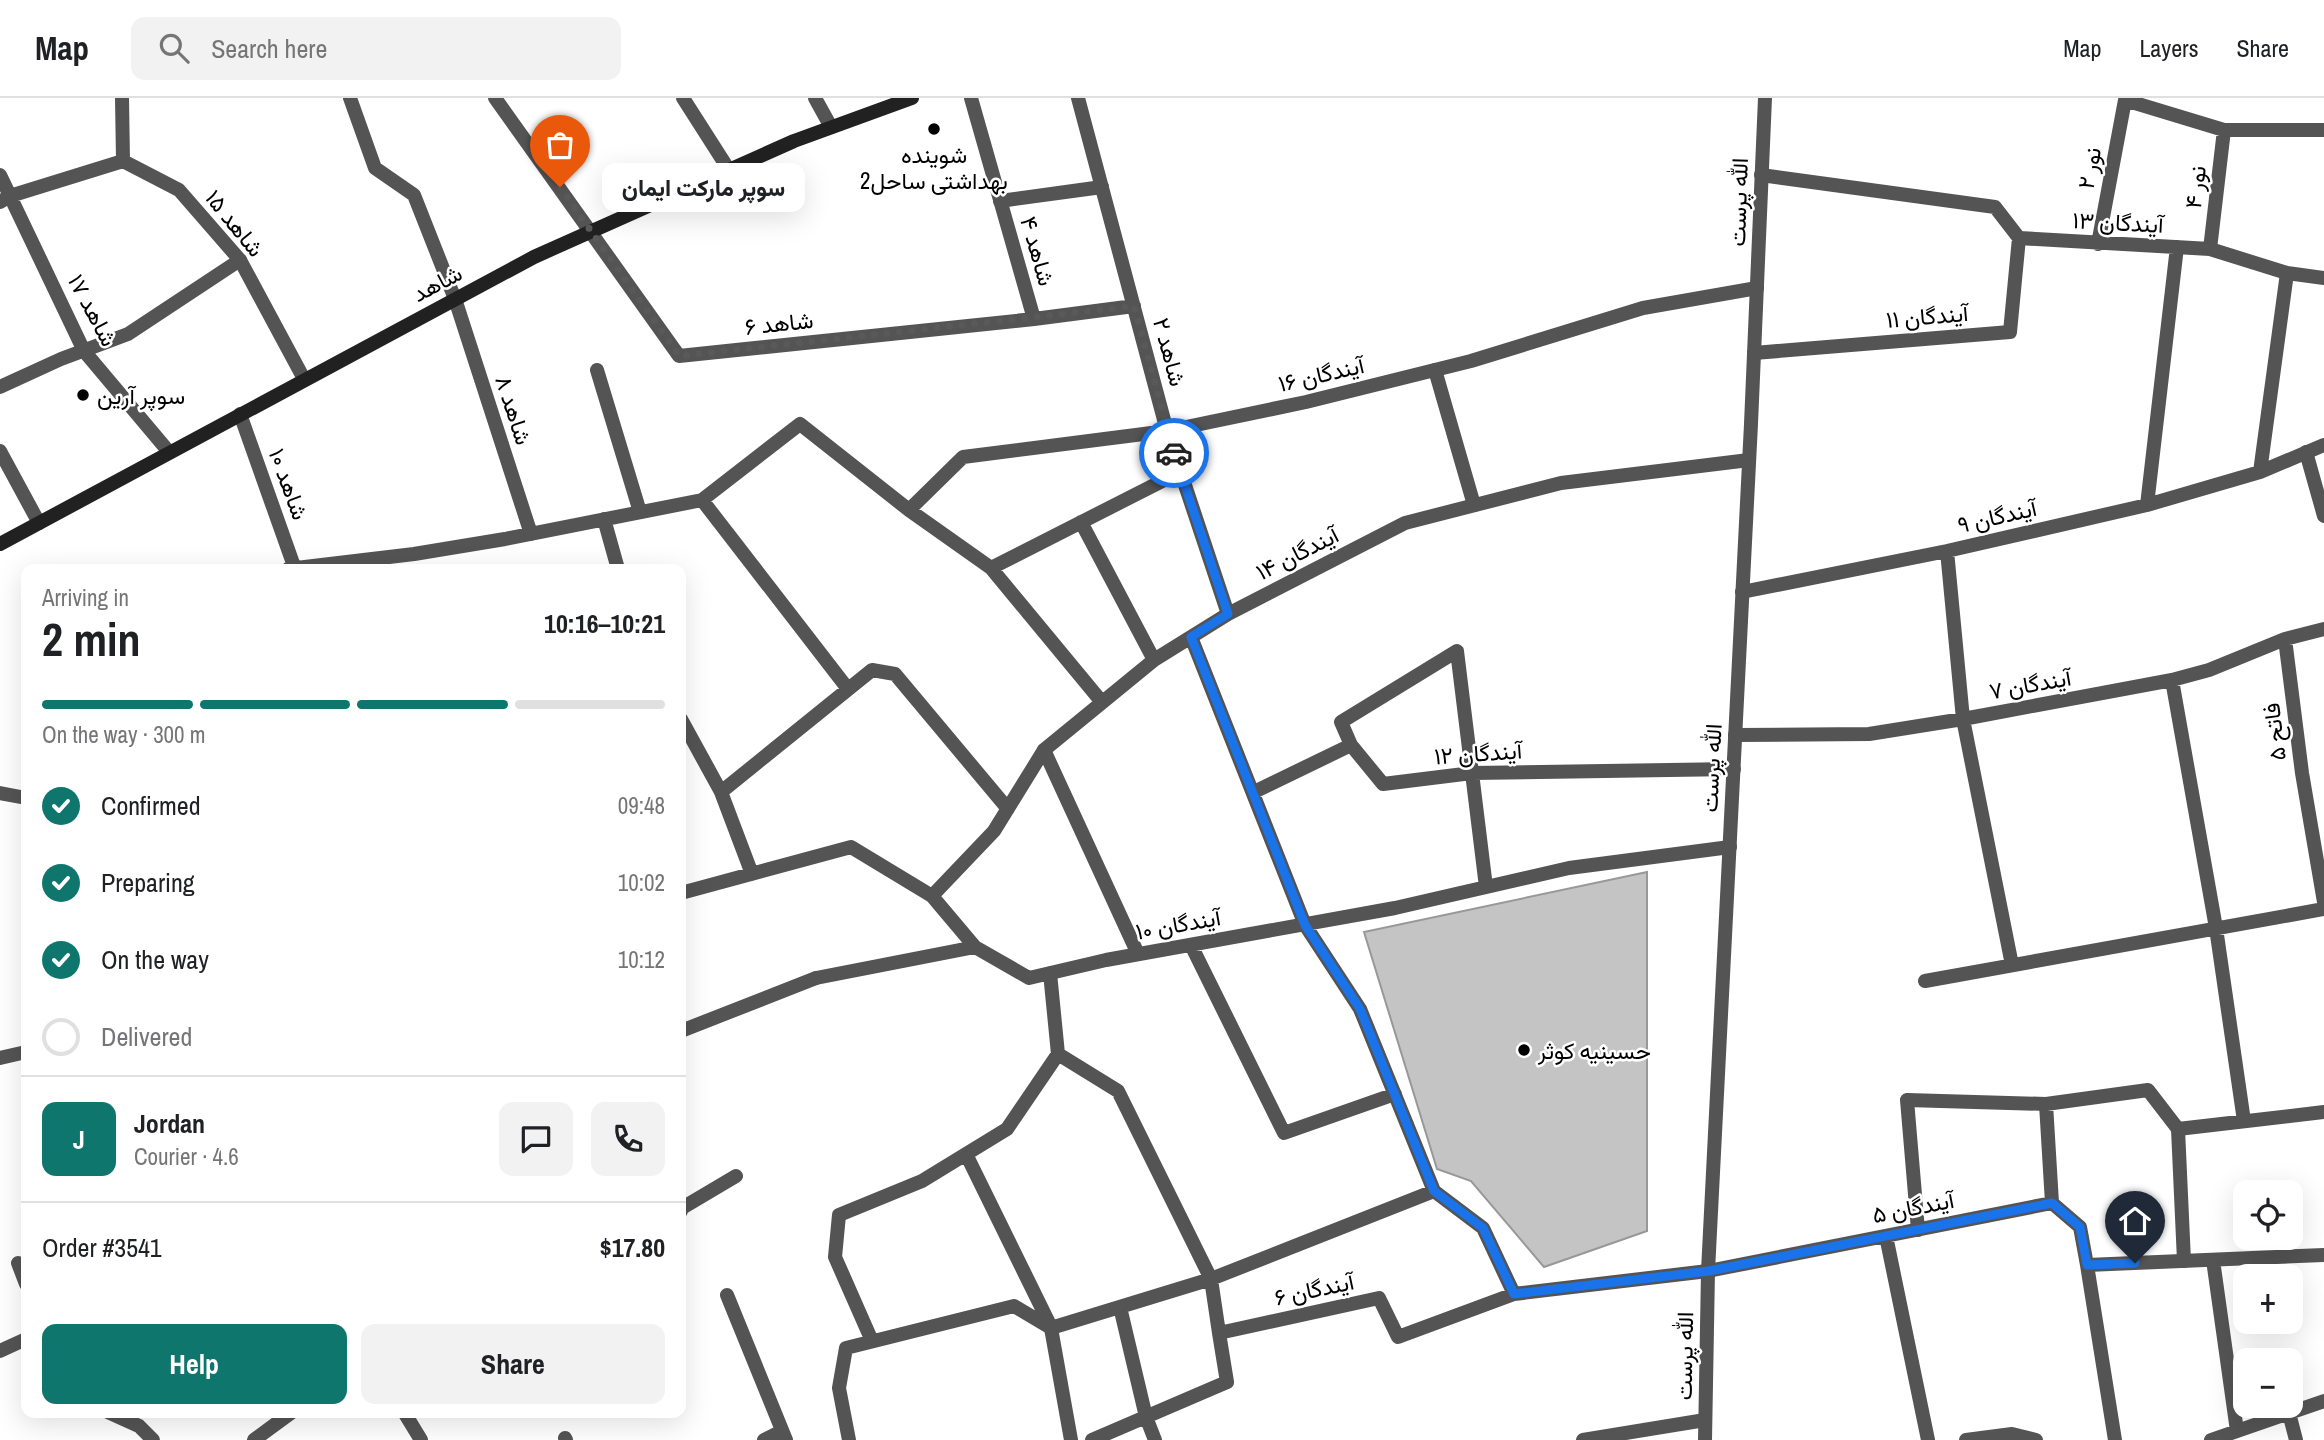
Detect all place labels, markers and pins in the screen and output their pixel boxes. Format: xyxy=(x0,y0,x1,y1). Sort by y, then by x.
pin xyxy=(530,115,590,187)
marker: شوینده بهداشتی ساحل2 xyxy=(926,121,942,137)
place label: شوینده بهداشتی ساحل2 xyxy=(860,139,1008,196)
callout: سوپر مارکت ایمان xyxy=(602,162,805,212)
place label: سوپر آرین xyxy=(97,380,185,412)
marker: سوپر آرین xyxy=(75,387,91,403)
place label: حسینیه کوثر xyxy=(1537,1035,1651,1066)
marker: حسینیه کوثر xyxy=(1516,1042,1532,1058)
pin xyxy=(2105,1191,2165,1263)

